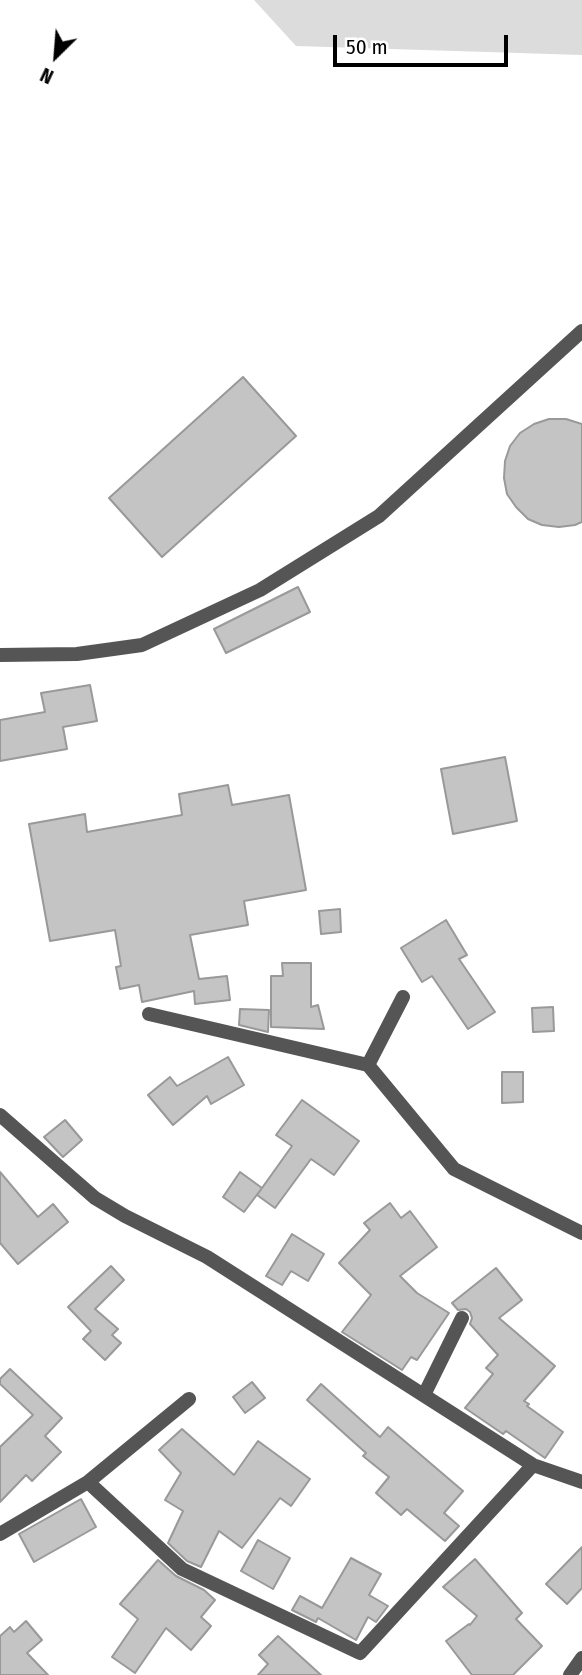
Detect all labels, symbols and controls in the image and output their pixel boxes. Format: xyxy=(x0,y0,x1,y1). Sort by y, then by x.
north arrow xyxy=(21,21,91,91)
scale bar xyxy=(337,21,512,65)
text: 50 m xyxy=(346,34,388,60)
text: N xyxy=(37,63,57,88)

